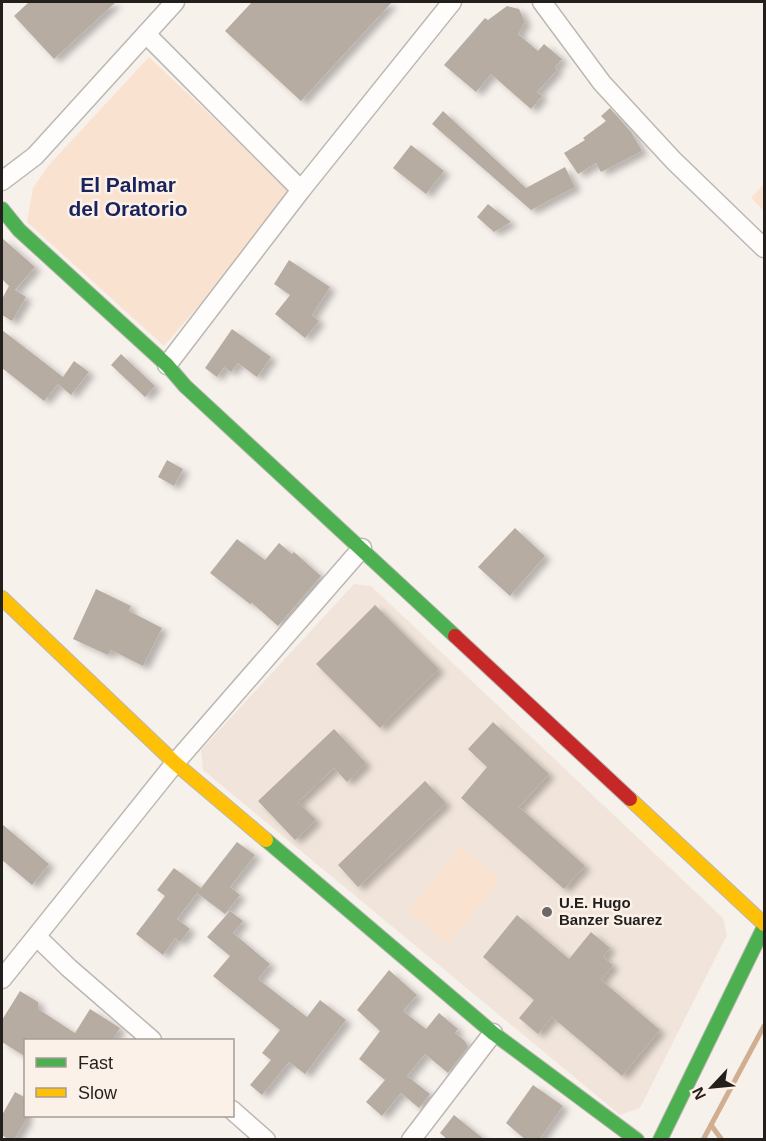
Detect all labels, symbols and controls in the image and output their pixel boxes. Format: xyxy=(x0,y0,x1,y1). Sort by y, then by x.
district label: El Palmar del Oratorio xyxy=(68,173,188,220)
place label: U.E. Hugo Banzer Suarez xyxy=(559,894,662,928)
marker: U.E. Hugo Banzer Suarez xyxy=(540,905,554,919)
legend xyxy=(24,1039,234,1117)
text: Fast xyxy=(78,1053,113,1073)
north arrow xyxy=(682,1057,742,1117)
text: Slow xyxy=(78,1083,118,1103)
text: N xyxy=(689,1084,709,1102)

